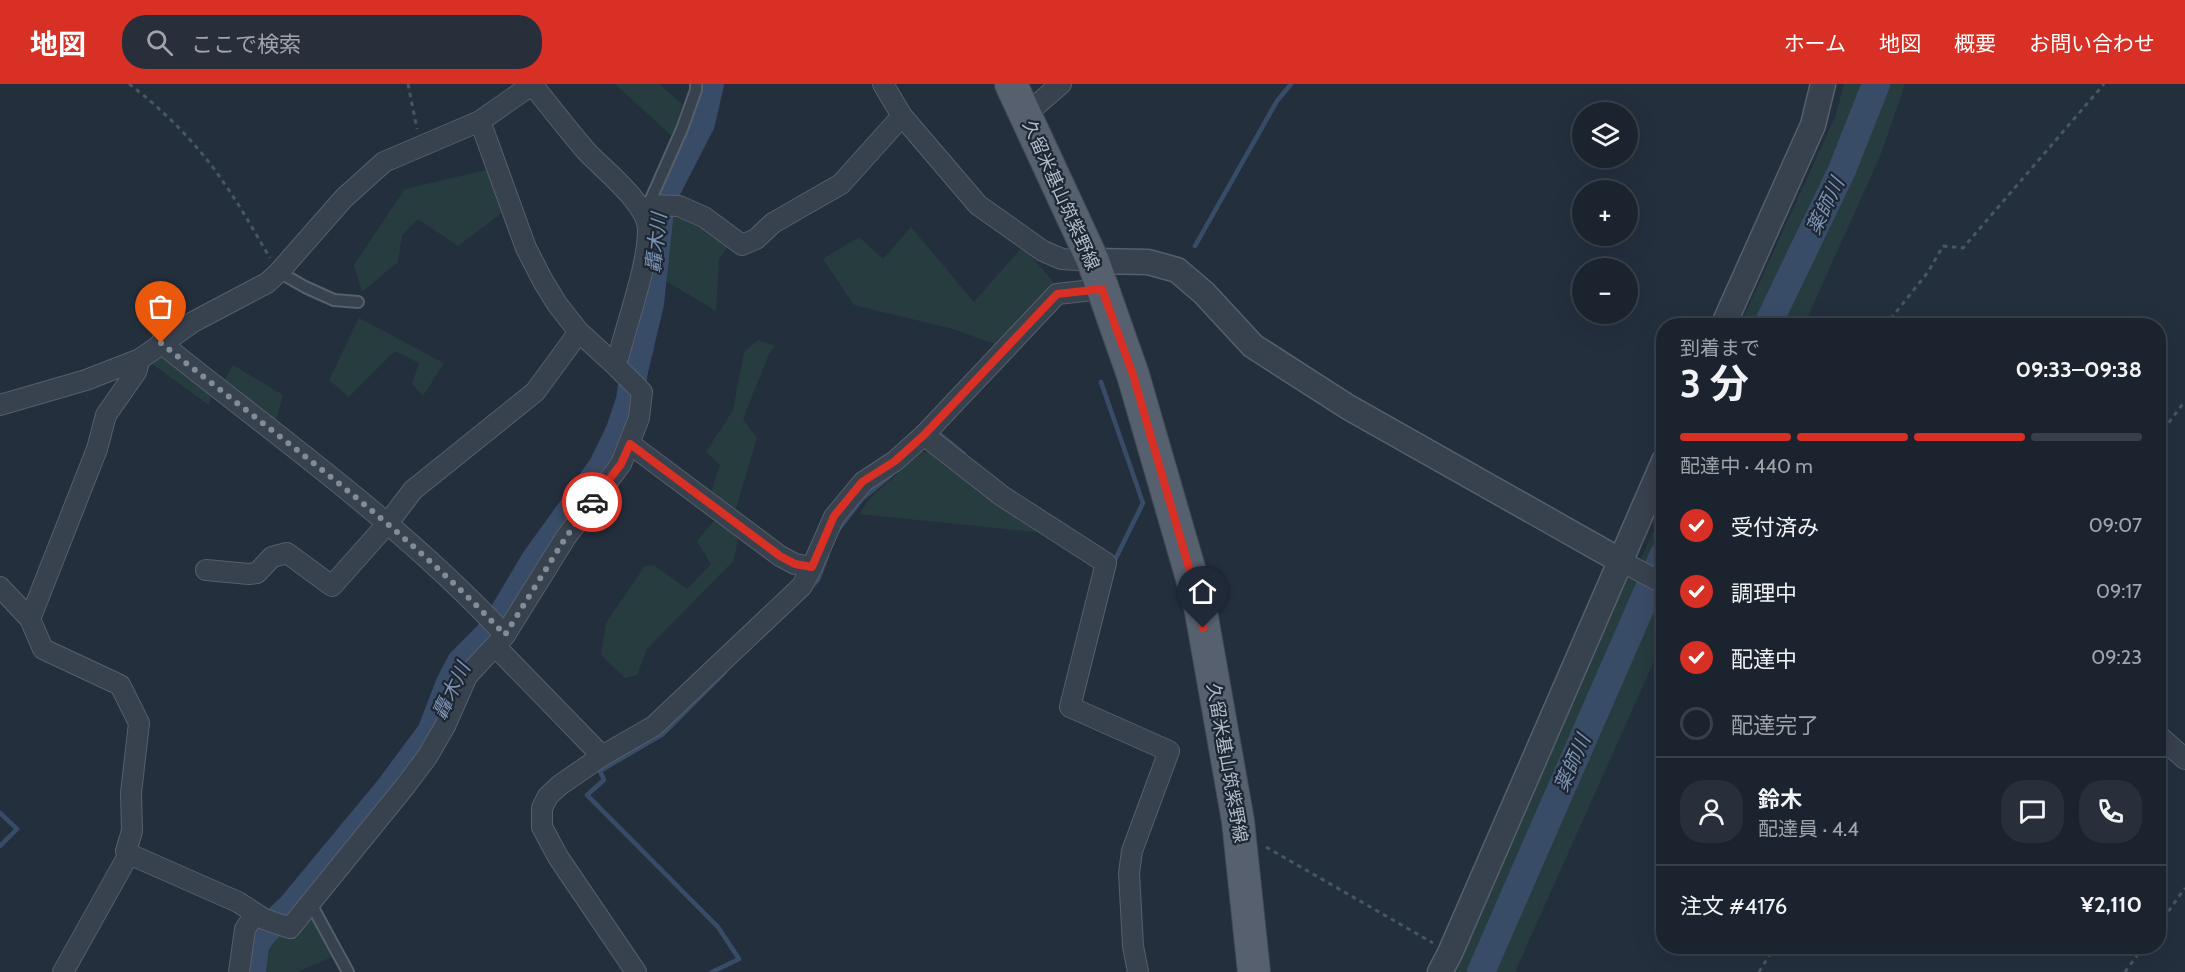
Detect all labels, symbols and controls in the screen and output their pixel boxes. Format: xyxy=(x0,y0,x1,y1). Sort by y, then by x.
search box xyxy=(122,15,542,69)
icon: search xyxy=(143,26,176,59)
text: 地図 xyxy=(30,27,86,61)
text: ここで検索 xyxy=(191,31,301,58)
text: ホーム xyxy=(1784,31,1846,56)
text: 地図 xyxy=(1879,31,1921,56)
text: 概要 xyxy=(1954,31,1996,56)
text: お問い合わせ xyxy=(2029,31,2155,56)
map controls xyxy=(1572,102,1638,324)
button: layers xyxy=(1572,102,1638,168)
street label: 久留米基山筑紫野線 xyxy=(1018,117,1104,273)
water label: 薬師川 xyxy=(1801,172,1850,238)
button: + xyxy=(1572,180,1638,246)
water label: 轟木川 xyxy=(641,210,671,274)
button: − xyxy=(1572,258,1638,324)
pin xyxy=(135,281,186,343)
icon: bag xyxy=(144,290,177,323)
text: 到着まで xyxy=(1680,336,1760,360)
text: 09:33–09:38 xyxy=(2015,356,2142,383)
text: 3 分 xyxy=(1680,359,1749,407)
text: 配達中 · 440 m xyxy=(1680,454,1813,478)
courier xyxy=(562,472,622,532)
icon: car xyxy=(576,486,609,519)
icon: check xyxy=(1680,509,1713,542)
text: 09:07 xyxy=(2089,513,2142,537)
text: 受付済み xyxy=(1731,514,1819,541)
pin xyxy=(1177,566,1228,628)
icon: home xyxy=(1186,575,1219,608)
icon: check xyxy=(1680,575,1713,608)
text: 09:17 xyxy=(2096,579,2142,603)
text: 調理中 xyxy=(1731,580,1797,607)
icon: check xyxy=(1680,641,1713,674)
text: 09:23 xyxy=(2091,645,2142,669)
text: 配達中 xyxy=(1731,646,1797,673)
water label: 轟木川 xyxy=(427,657,476,723)
street label: 久留米基山筑紫野線 xyxy=(1202,681,1252,845)
text: 配達完了 xyxy=(1731,712,1819,739)
water label: 薬師川 xyxy=(1549,729,1596,795)
button: person xyxy=(1680,780,1743,843)
button: chat xyxy=(2001,780,2064,843)
button: phone xyxy=(2079,780,2142,843)
text: 鈴木 xyxy=(1758,786,1802,813)
text: 配達員 · 4.4 xyxy=(1758,817,1859,841)
text: ¥2,110 xyxy=(2081,891,2142,918)
text: 注文 #4176 xyxy=(1680,893,1787,920)

